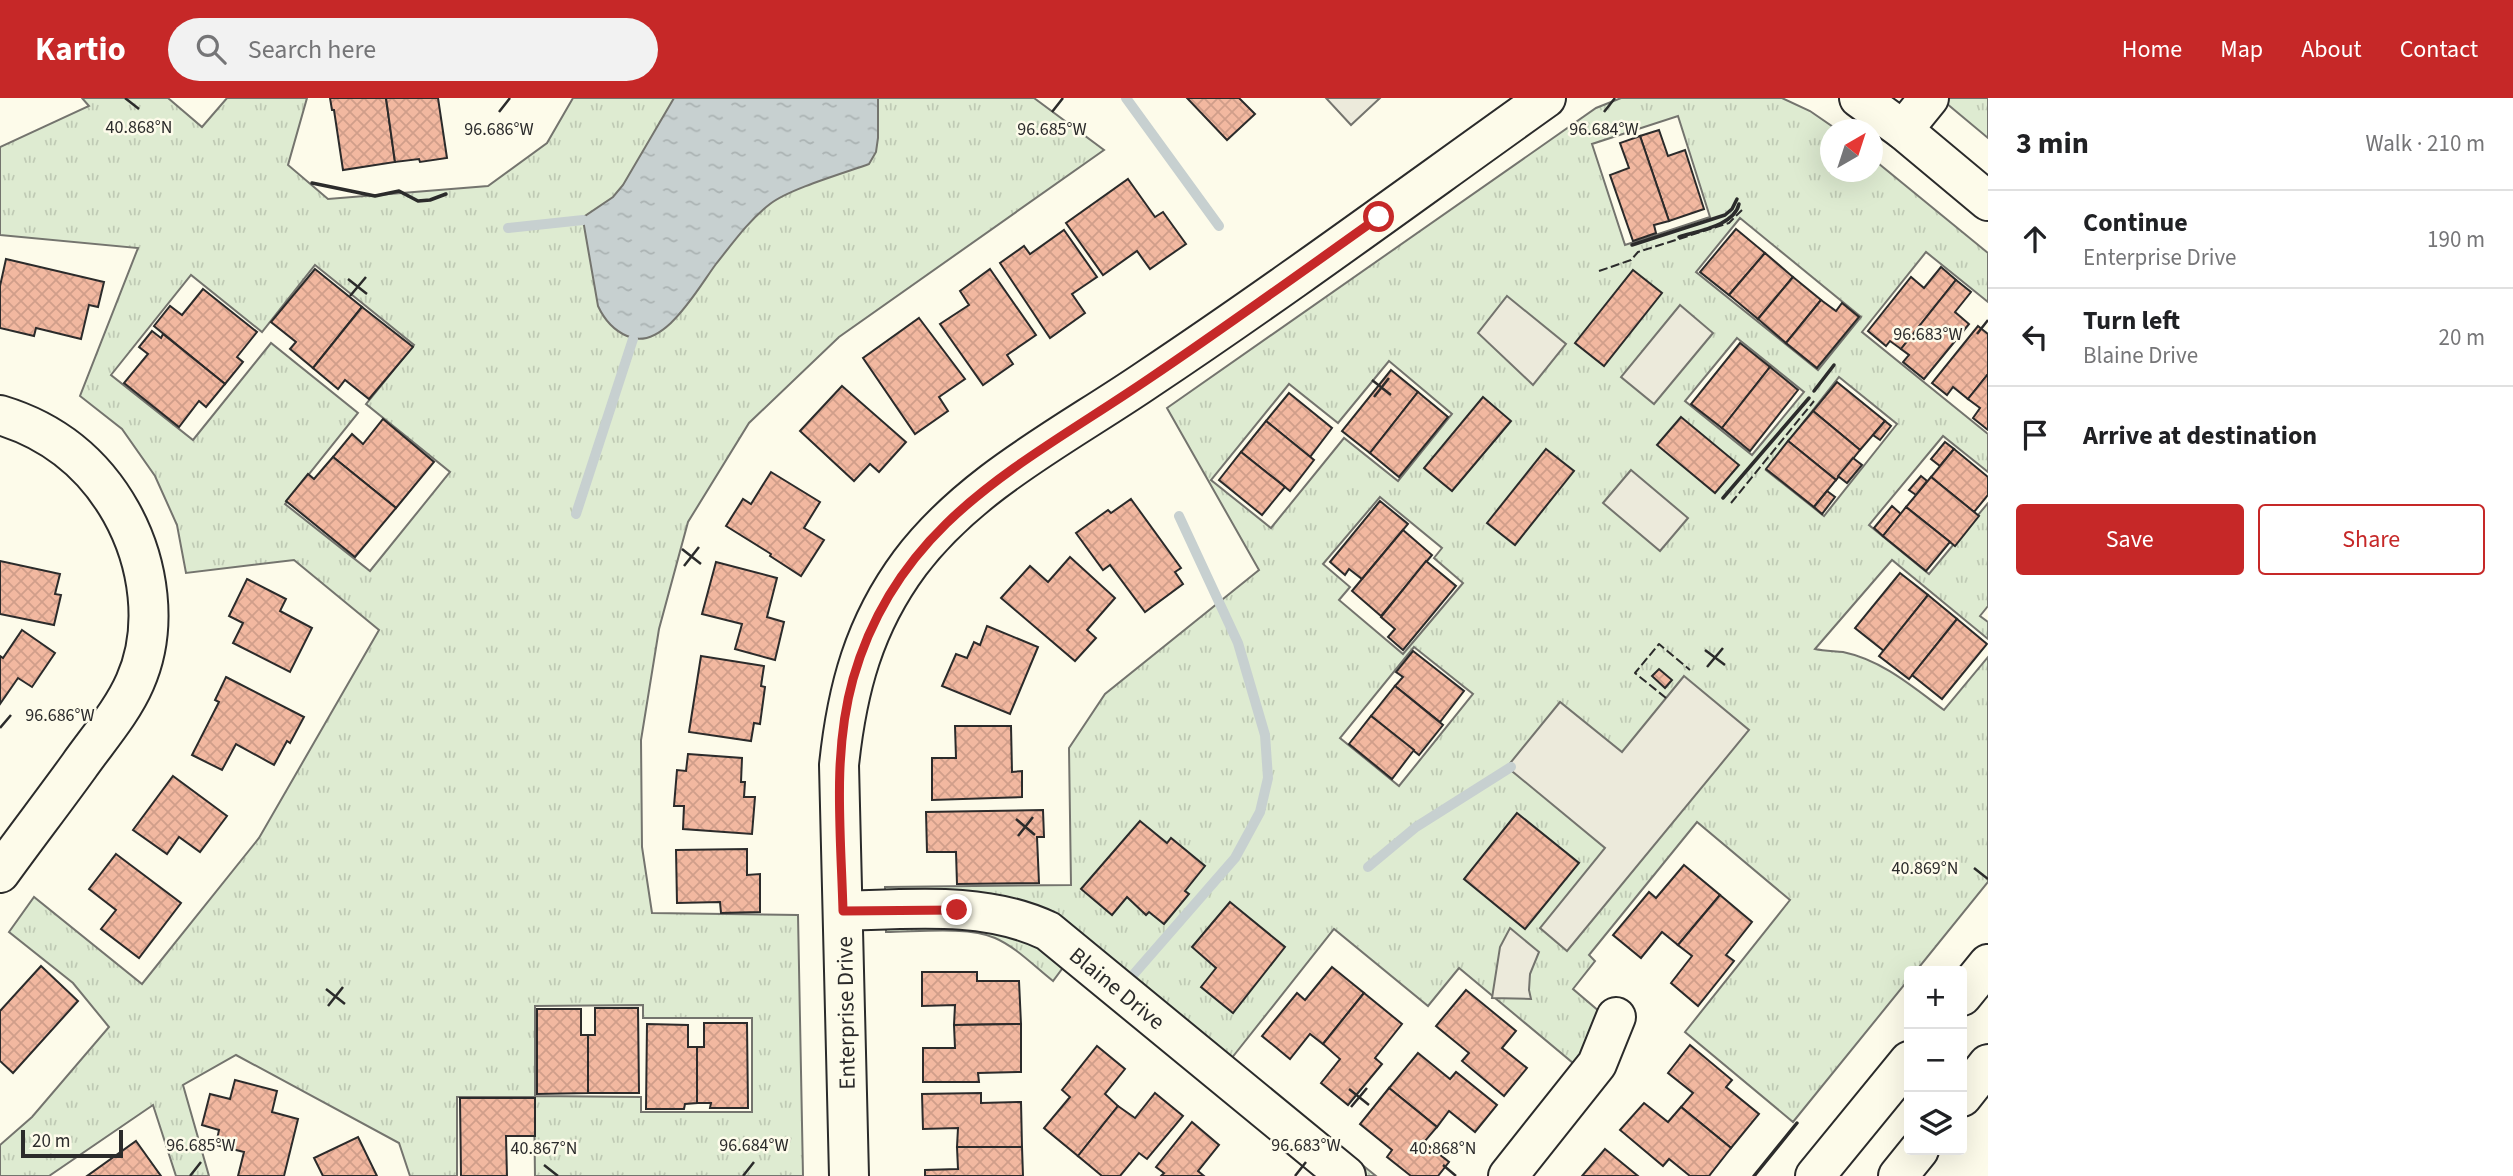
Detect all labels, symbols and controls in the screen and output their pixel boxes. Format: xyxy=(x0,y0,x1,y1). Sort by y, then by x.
search box xyxy=(168,18,658,81)
text: Kartio xyxy=(35,26,126,73)
icon: search xyxy=(192,30,230,68)
text: Search here xyxy=(248,31,376,68)
text: Home xyxy=(2122,32,2182,67)
text: Map xyxy=(2220,32,2263,67)
text: About xyxy=(2301,32,2362,67)
text: Contact xyxy=(2400,32,2478,67)
text: 40.868°N xyxy=(106,115,172,140)
text: 96.686°W xyxy=(464,117,534,142)
text: 96.685°W xyxy=(1017,117,1087,142)
text: 96.684°W xyxy=(1569,117,1639,142)
north arrow xyxy=(1820,119,1883,182)
text: 3 min xyxy=(2016,122,2089,165)
text: Walk · 210 m xyxy=(2366,127,2485,160)
route start xyxy=(1363,201,1394,232)
text: Continue xyxy=(2083,204,2188,241)
icon: ahead xyxy=(2016,220,2054,258)
text: 190 m xyxy=(2427,223,2485,256)
text: Enterprise Drive xyxy=(2083,241,2236,274)
text: Turn left xyxy=(2083,302,2180,339)
icon: left xyxy=(2016,318,2054,356)
text: 20 m xyxy=(2438,321,2485,354)
text: 96.683°W xyxy=(1893,322,1963,347)
text: Blaine Drive xyxy=(2083,339,2198,372)
icon: arrive xyxy=(2016,416,2054,454)
text: Arrive at destination xyxy=(2083,417,2317,454)
button: Save xyxy=(2016,504,2244,575)
button: Share xyxy=(2258,504,2485,575)
text: 96.686°W xyxy=(25,703,95,728)
text: 40.869°N xyxy=(1892,856,1958,881)
route end xyxy=(941,894,972,925)
street label: Enterprise Drive xyxy=(828,936,864,1090)
street label: Blaine Drive xyxy=(1062,939,1172,1037)
map controls xyxy=(1904,966,1967,1155)
button: + xyxy=(1904,966,1967,1029)
button: − xyxy=(1904,1029,1967,1092)
button: layers xyxy=(1904,1092,1967,1155)
scale bar xyxy=(21,1127,122,1159)
text: 20 m xyxy=(32,1128,70,1155)
text: 96.685°W xyxy=(166,1133,236,1158)
text: 96.684°W xyxy=(719,1133,789,1158)
text: 96.683°W xyxy=(1271,1133,1341,1158)
text: 40.867°N xyxy=(511,1136,577,1161)
text: 40.868°N xyxy=(1410,1136,1476,1161)

